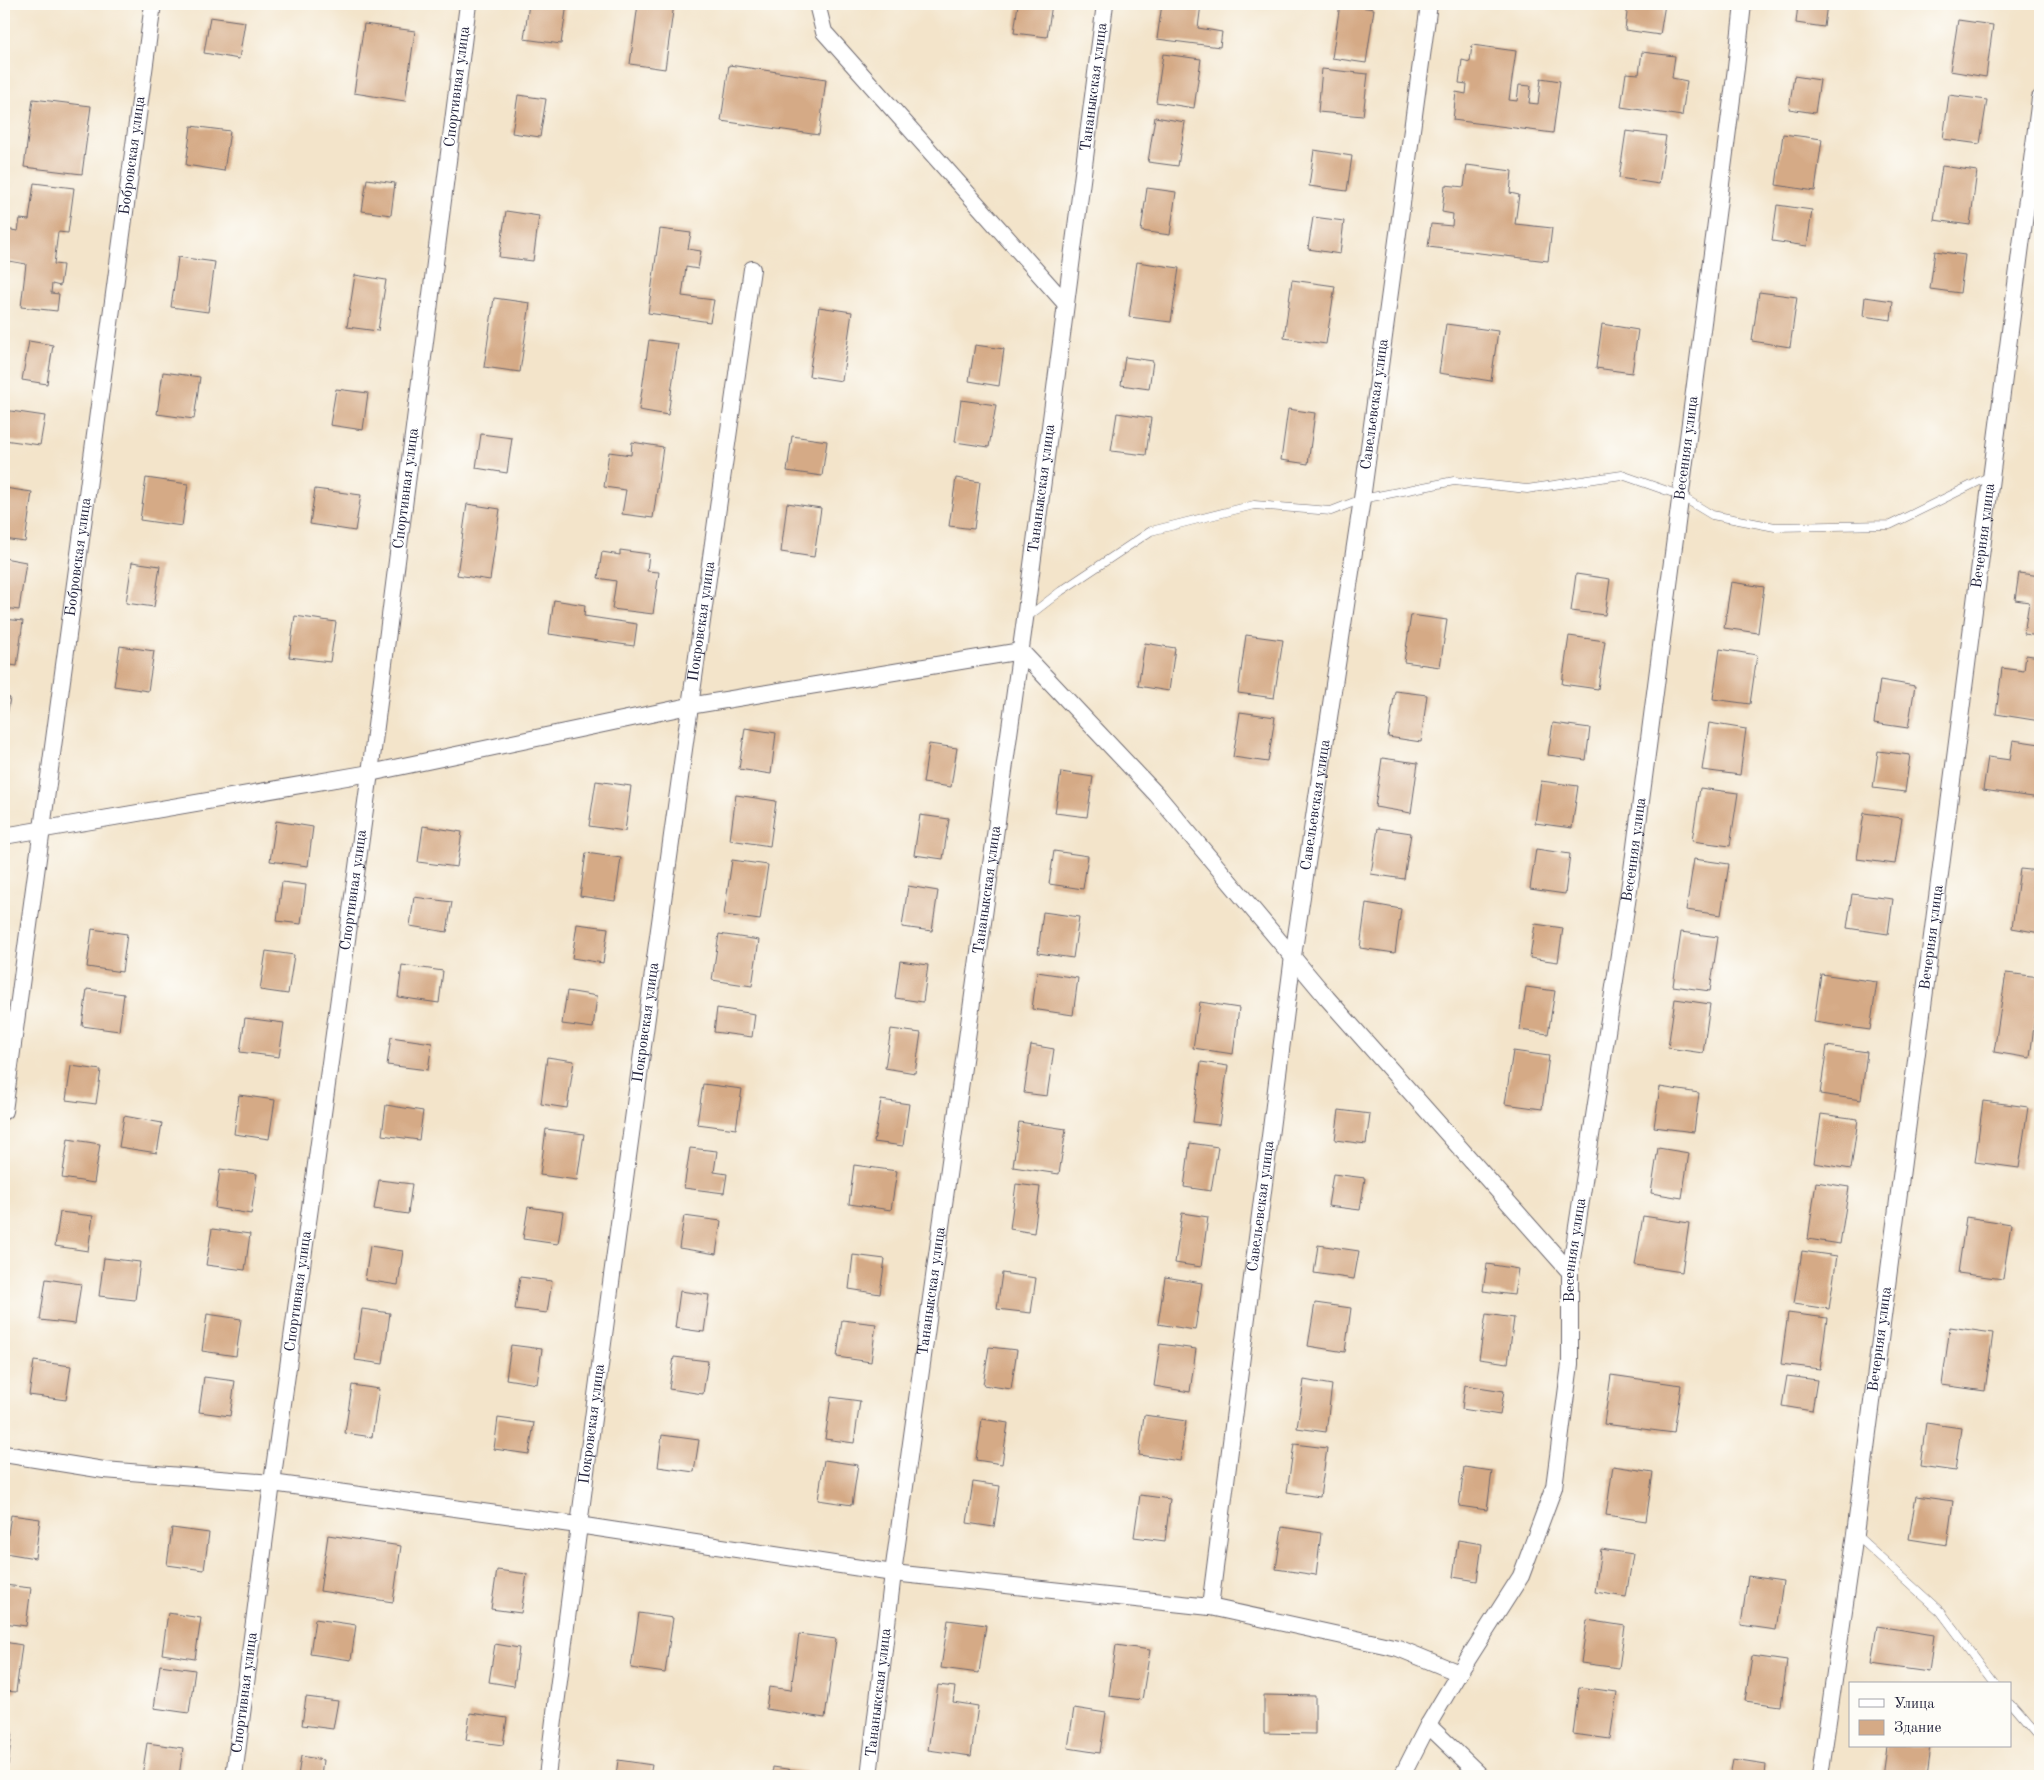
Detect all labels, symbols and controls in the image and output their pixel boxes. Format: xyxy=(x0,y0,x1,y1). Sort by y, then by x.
street label: Тананыкская улица xyxy=(1078,21,1110,152)
street label: Спортивная улица xyxy=(442,25,473,148)
street label: Бобровская улица xyxy=(117,95,148,216)
street label: Савельевская улица xyxy=(1359,337,1391,471)
street label: Весенняя улица xyxy=(1672,394,1701,501)
street label: Тананыкская улица xyxy=(1026,423,1058,554)
street label: Спортивная улица xyxy=(391,426,421,550)
street label: Вечерняя улица xyxy=(1969,482,1998,589)
street label: Бобровская улица xyxy=(63,496,94,617)
street label: Покровская улица xyxy=(686,560,718,682)
street label: Савельевская улица xyxy=(1299,738,1333,871)
street label: Весенняя улица xyxy=(1620,796,1649,903)
street label: Тананыкская улица xyxy=(971,824,1004,955)
street label: Спортивная улица xyxy=(338,828,370,952)
street label: Вечерняя улица xyxy=(1918,883,1946,991)
street label: Покровская улица xyxy=(630,961,662,1084)
street label: Савельевская улица xyxy=(1245,1139,1277,1273)
street label: Весенняя улица xyxy=(1563,1196,1589,1303)
street label: Тананыкская улица xyxy=(916,1225,948,1356)
street label: Спортивная улица xyxy=(283,1229,314,1353)
street label: Вечерняя улица xyxy=(1866,1285,1894,1393)
street label: Покровская улица xyxy=(577,1362,608,1485)
street label: Тананыкская улица xyxy=(864,1627,894,1758)
street label: Спортивная улица xyxy=(230,1631,260,1754)
legend xyxy=(1849,1682,2012,1748)
text: Улица xyxy=(1894,1697,1935,1712)
text: Здание xyxy=(1894,1721,1941,1736)

